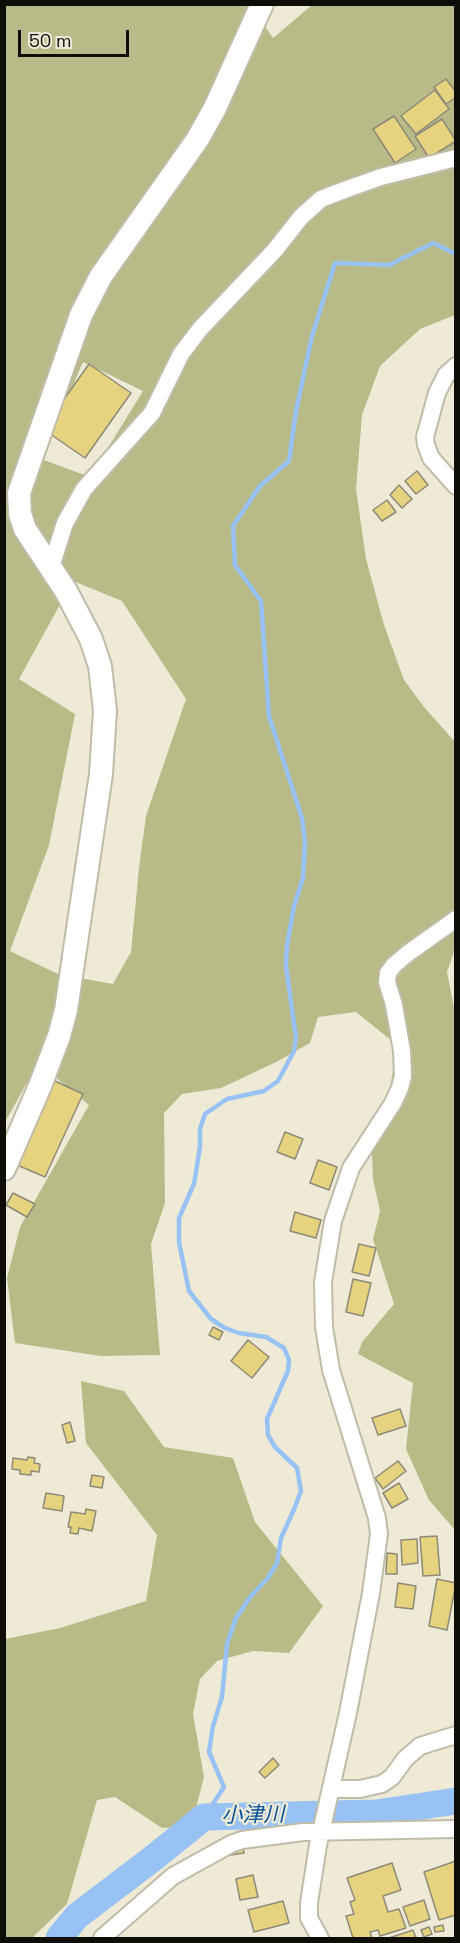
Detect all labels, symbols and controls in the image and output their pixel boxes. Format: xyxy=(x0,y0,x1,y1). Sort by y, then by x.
scale bar xyxy=(21,18,132,56)
text: 50 m xyxy=(29,29,71,52)
water label: 小津川 xyxy=(221,1803,285,1829)

